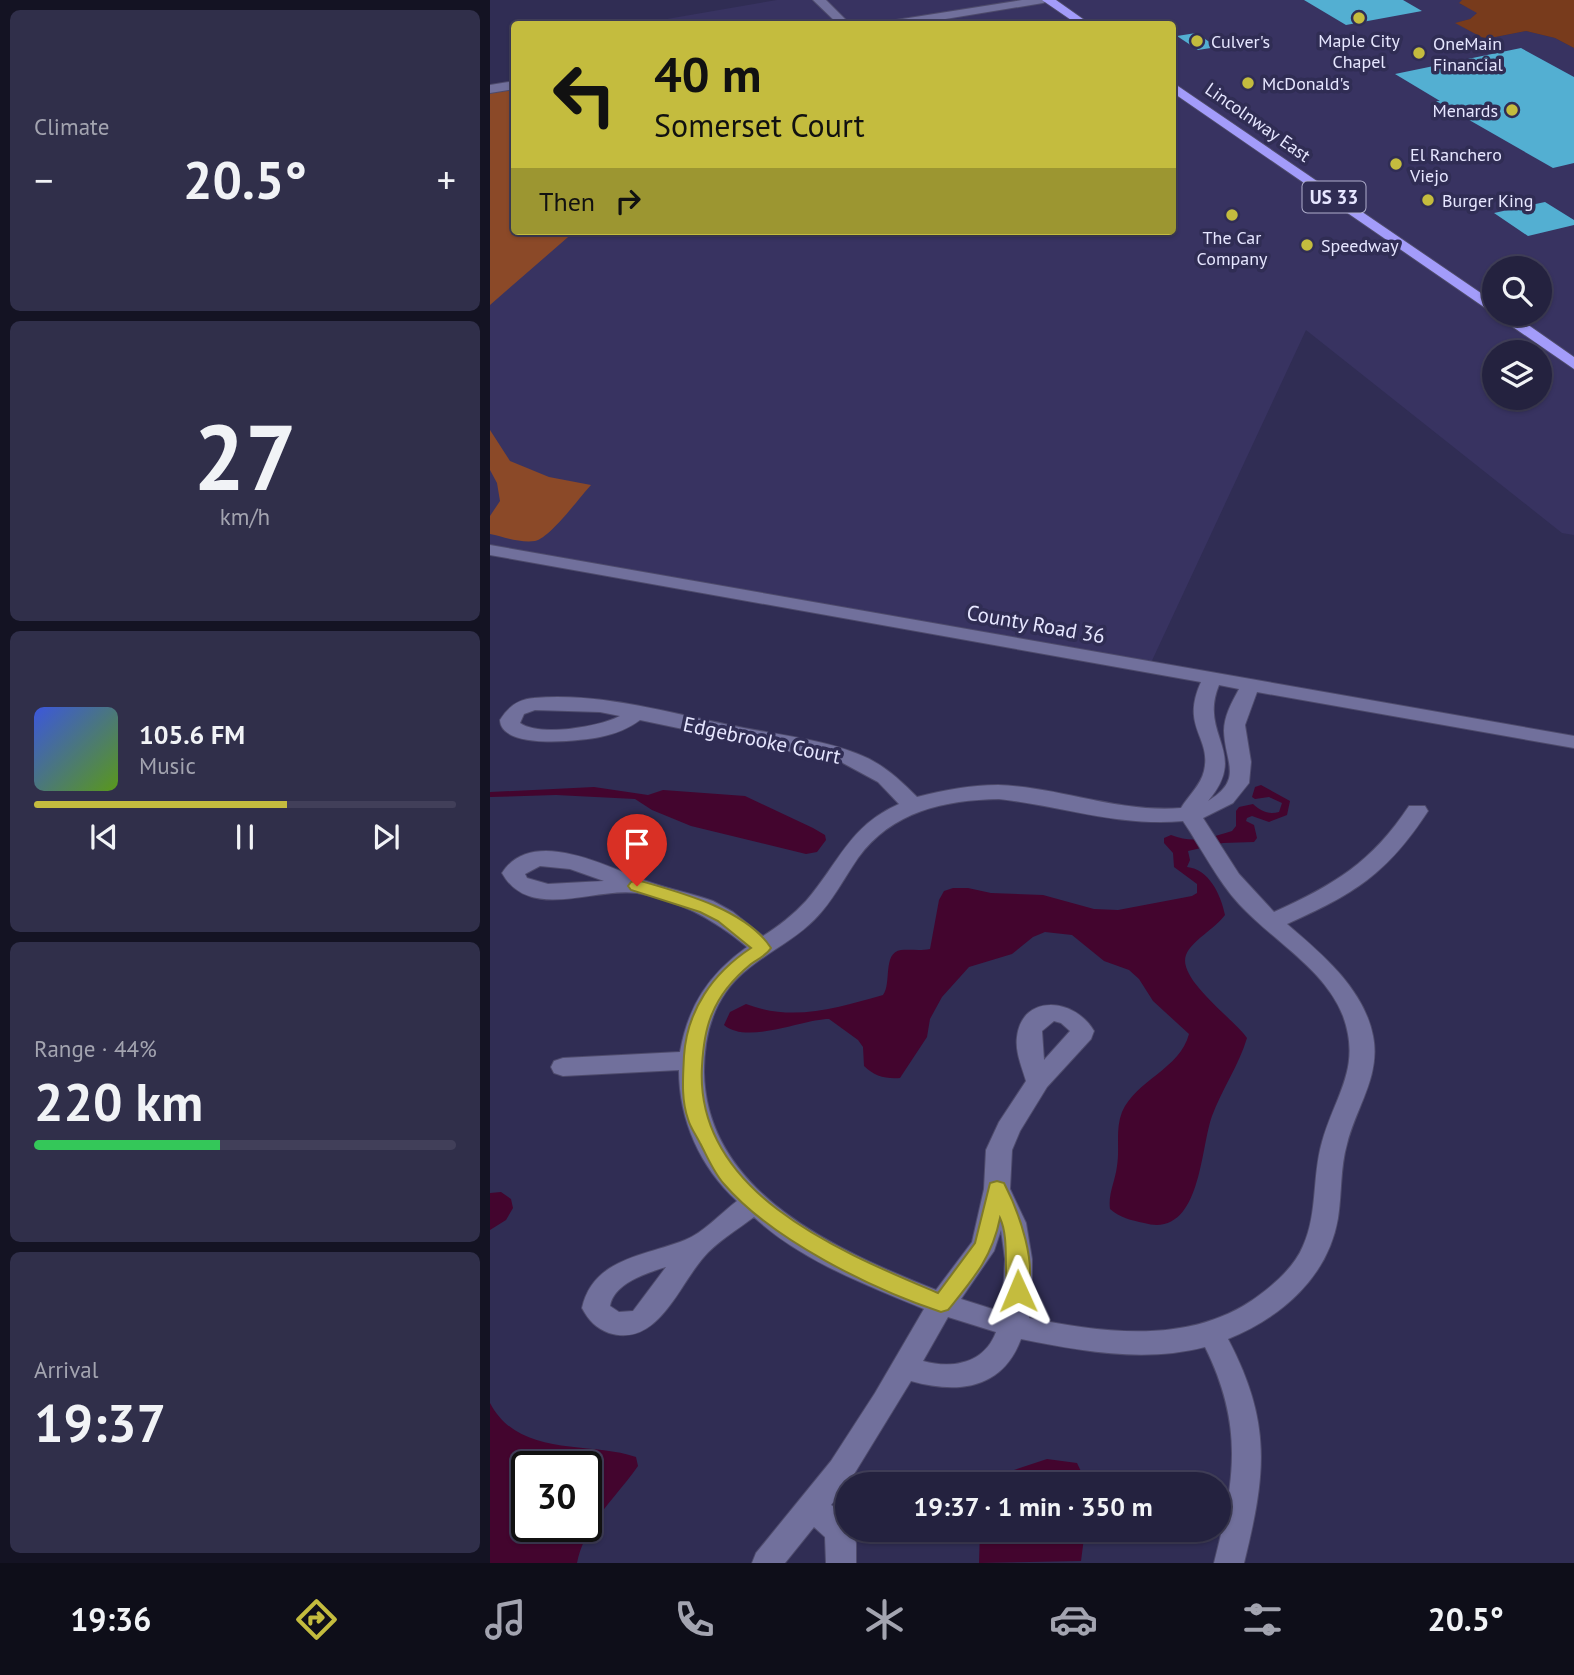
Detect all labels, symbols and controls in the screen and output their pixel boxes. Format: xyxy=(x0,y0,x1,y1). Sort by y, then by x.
marker: Maple City Chapel xyxy=(1351,10,1367,26)
place label: Maple City Chapel xyxy=(1318,29,1400,73)
place label: Culver's xyxy=(1211,30,1270,53)
place label: OneMain Financial xyxy=(1433,32,1504,76)
marker: Culver's xyxy=(1189,33,1205,49)
text: 40 m xyxy=(654,42,761,106)
marker: OneMain Financial xyxy=(1411,45,1427,61)
icon: left xyxy=(539,49,630,140)
place label: McDonald's xyxy=(1262,72,1350,95)
marker: McDonald's xyxy=(1240,75,1256,91)
street label: Lincolnway East xyxy=(1201,77,1315,167)
place label: Menards xyxy=(1432,99,1498,122)
marker: Menards xyxy=(1504,102,1520,118)
text: Somerset Court xyxy=(654,104,865,146)
text: Climate xyxy=(34,112,109,141)
place label: El Ranchero Viejo xyxy=(1409,143,1502,187)
text: 20.5° xyxy=(183,146,307,213)
text: − xyxy=(34,155,53,204)
text: + xyxy=(437,155,456,204)
marker: El Ranchero Viejo xyxy=(1388,156,1404,172)
icon: right xyxy=(609,182,647,220)
road number: US 33 xyxy=(1302,182,1366,212)
text: Then xyxy=(539,185,595,218)
place label: Burger King xyxy=(1442,189,1533,212)
marker: Burger King xyxy=(1420,192,1436,208)
marker: The Car Company xyxy=(1224,207,1240,223)
place label: The Car Company xyxy=(1197,226,1268,270)
place label: Speedway xyxy=(1321,234,1399,257)
marker: Speedway xyxy=(1299,237,1315,253)
map controls xyxy=(1482,256,1552,410)
button: search xyxy=(1482,256,1552,326)
button: layers xyxy=(1482,340,1552,410)
text: 27 xyxy=(193,397,297,515)
text: km/h xyxy=(220,502,270,531)
street label: County Road 36 xyxy=(965,599,1107,649)
street label: Edgebrooke Court xyxy=(681,710,843,770)
text: 105.6 FM xyxy=(139,718,245,751)
text: Music xyxy=(139,751,196,780)
pin xyxy=(607,814,667,886)
icon: previous xyxy=(85,818,123,856)
icon: pause xyxy=(226,818,264,856)
icon: next xyxy=(367,818,405,856)
icon: arrive xyxy=(618,825,656,863)
text: Range · 44% xyxy=(34,1034,157,1063)
text: 220 km xyxy=(34,1068,203,1135)
position arrow xyxy=(981,1254,1055,1328)
text: Arrival xyxy=(34,1355,98,1384)
text: 19:37 xyxy=(34,1389,166,1456)
speed limit sign: 30 xyxy=(511,1451,602,1542)
text: 19:37 · 1 min · 350 m xyxy=(913,1490,1153,1523)
icon: directions xyxy=(292,1595,341,1644)
icon: music xyxy=(481,1595,530,1644)
icon: phone xyxy=(670,1595,719,1644)
icon: climate xyxy=(860,1595,909,1644)
icon: car xyxy=(1049,1595,1098,1644)
icon: filters xyxy=(1238,1595,1287,1644)
text: 19:36 xyxy=(70,1598,151,1640)
text: 20.5° xyxy=(1428,1598,1504,1640)

